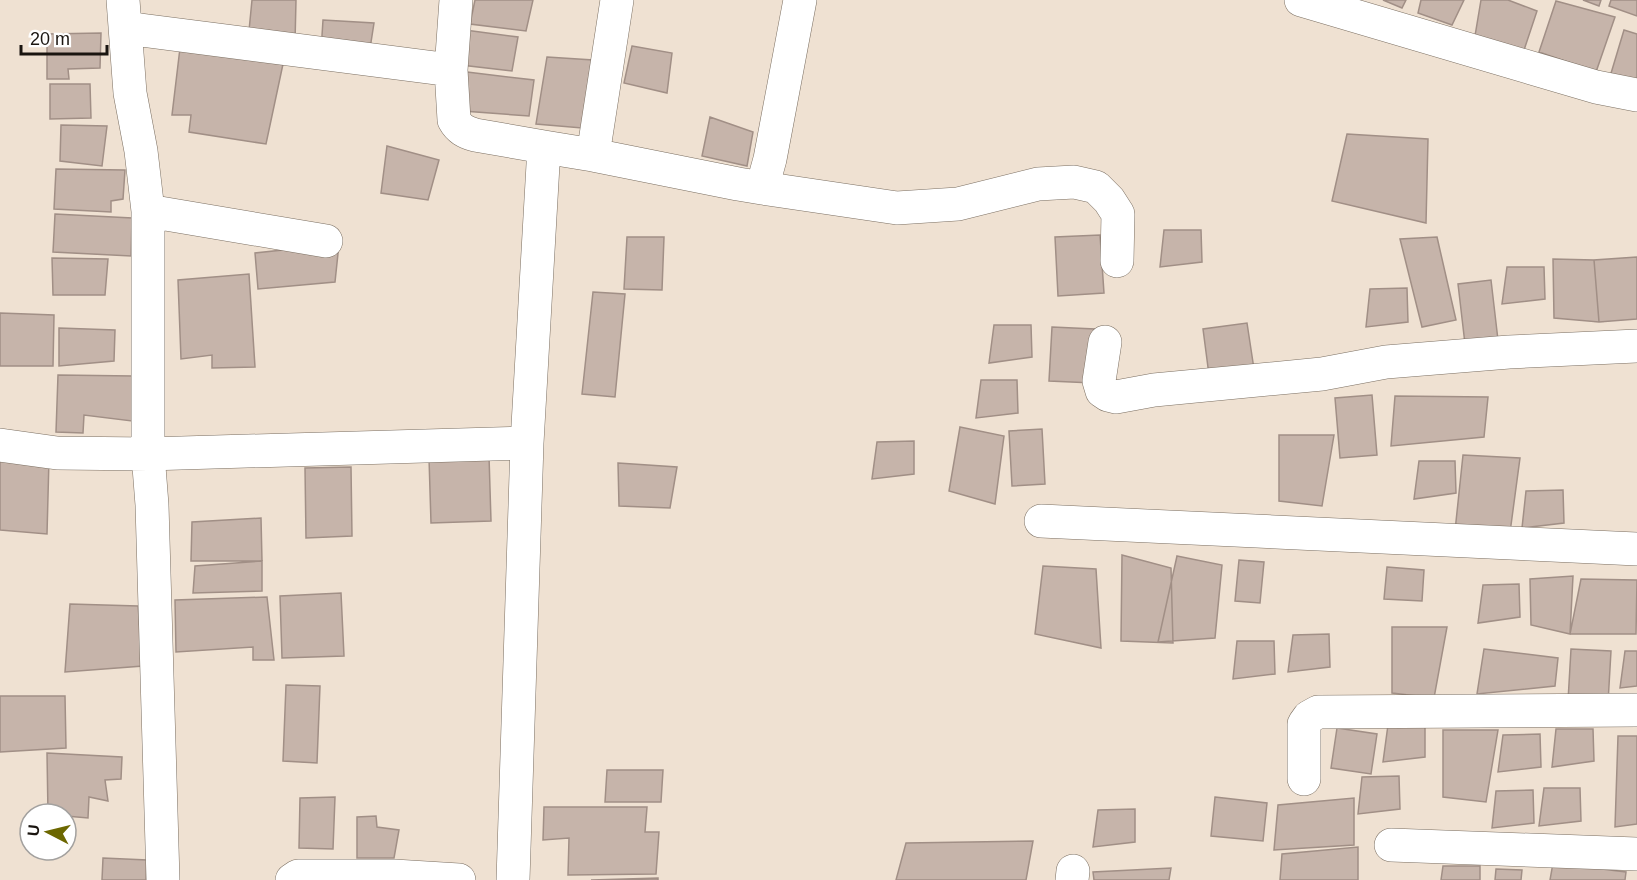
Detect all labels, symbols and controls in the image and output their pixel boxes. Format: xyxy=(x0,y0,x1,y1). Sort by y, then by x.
scale bar xyxy=(21,18,106,56)
text: 20 m xyxy=(30,29,70,49)
north arrow xyxy=(18,802,78,862)
text: U xyxy=(24,823,43,837)

